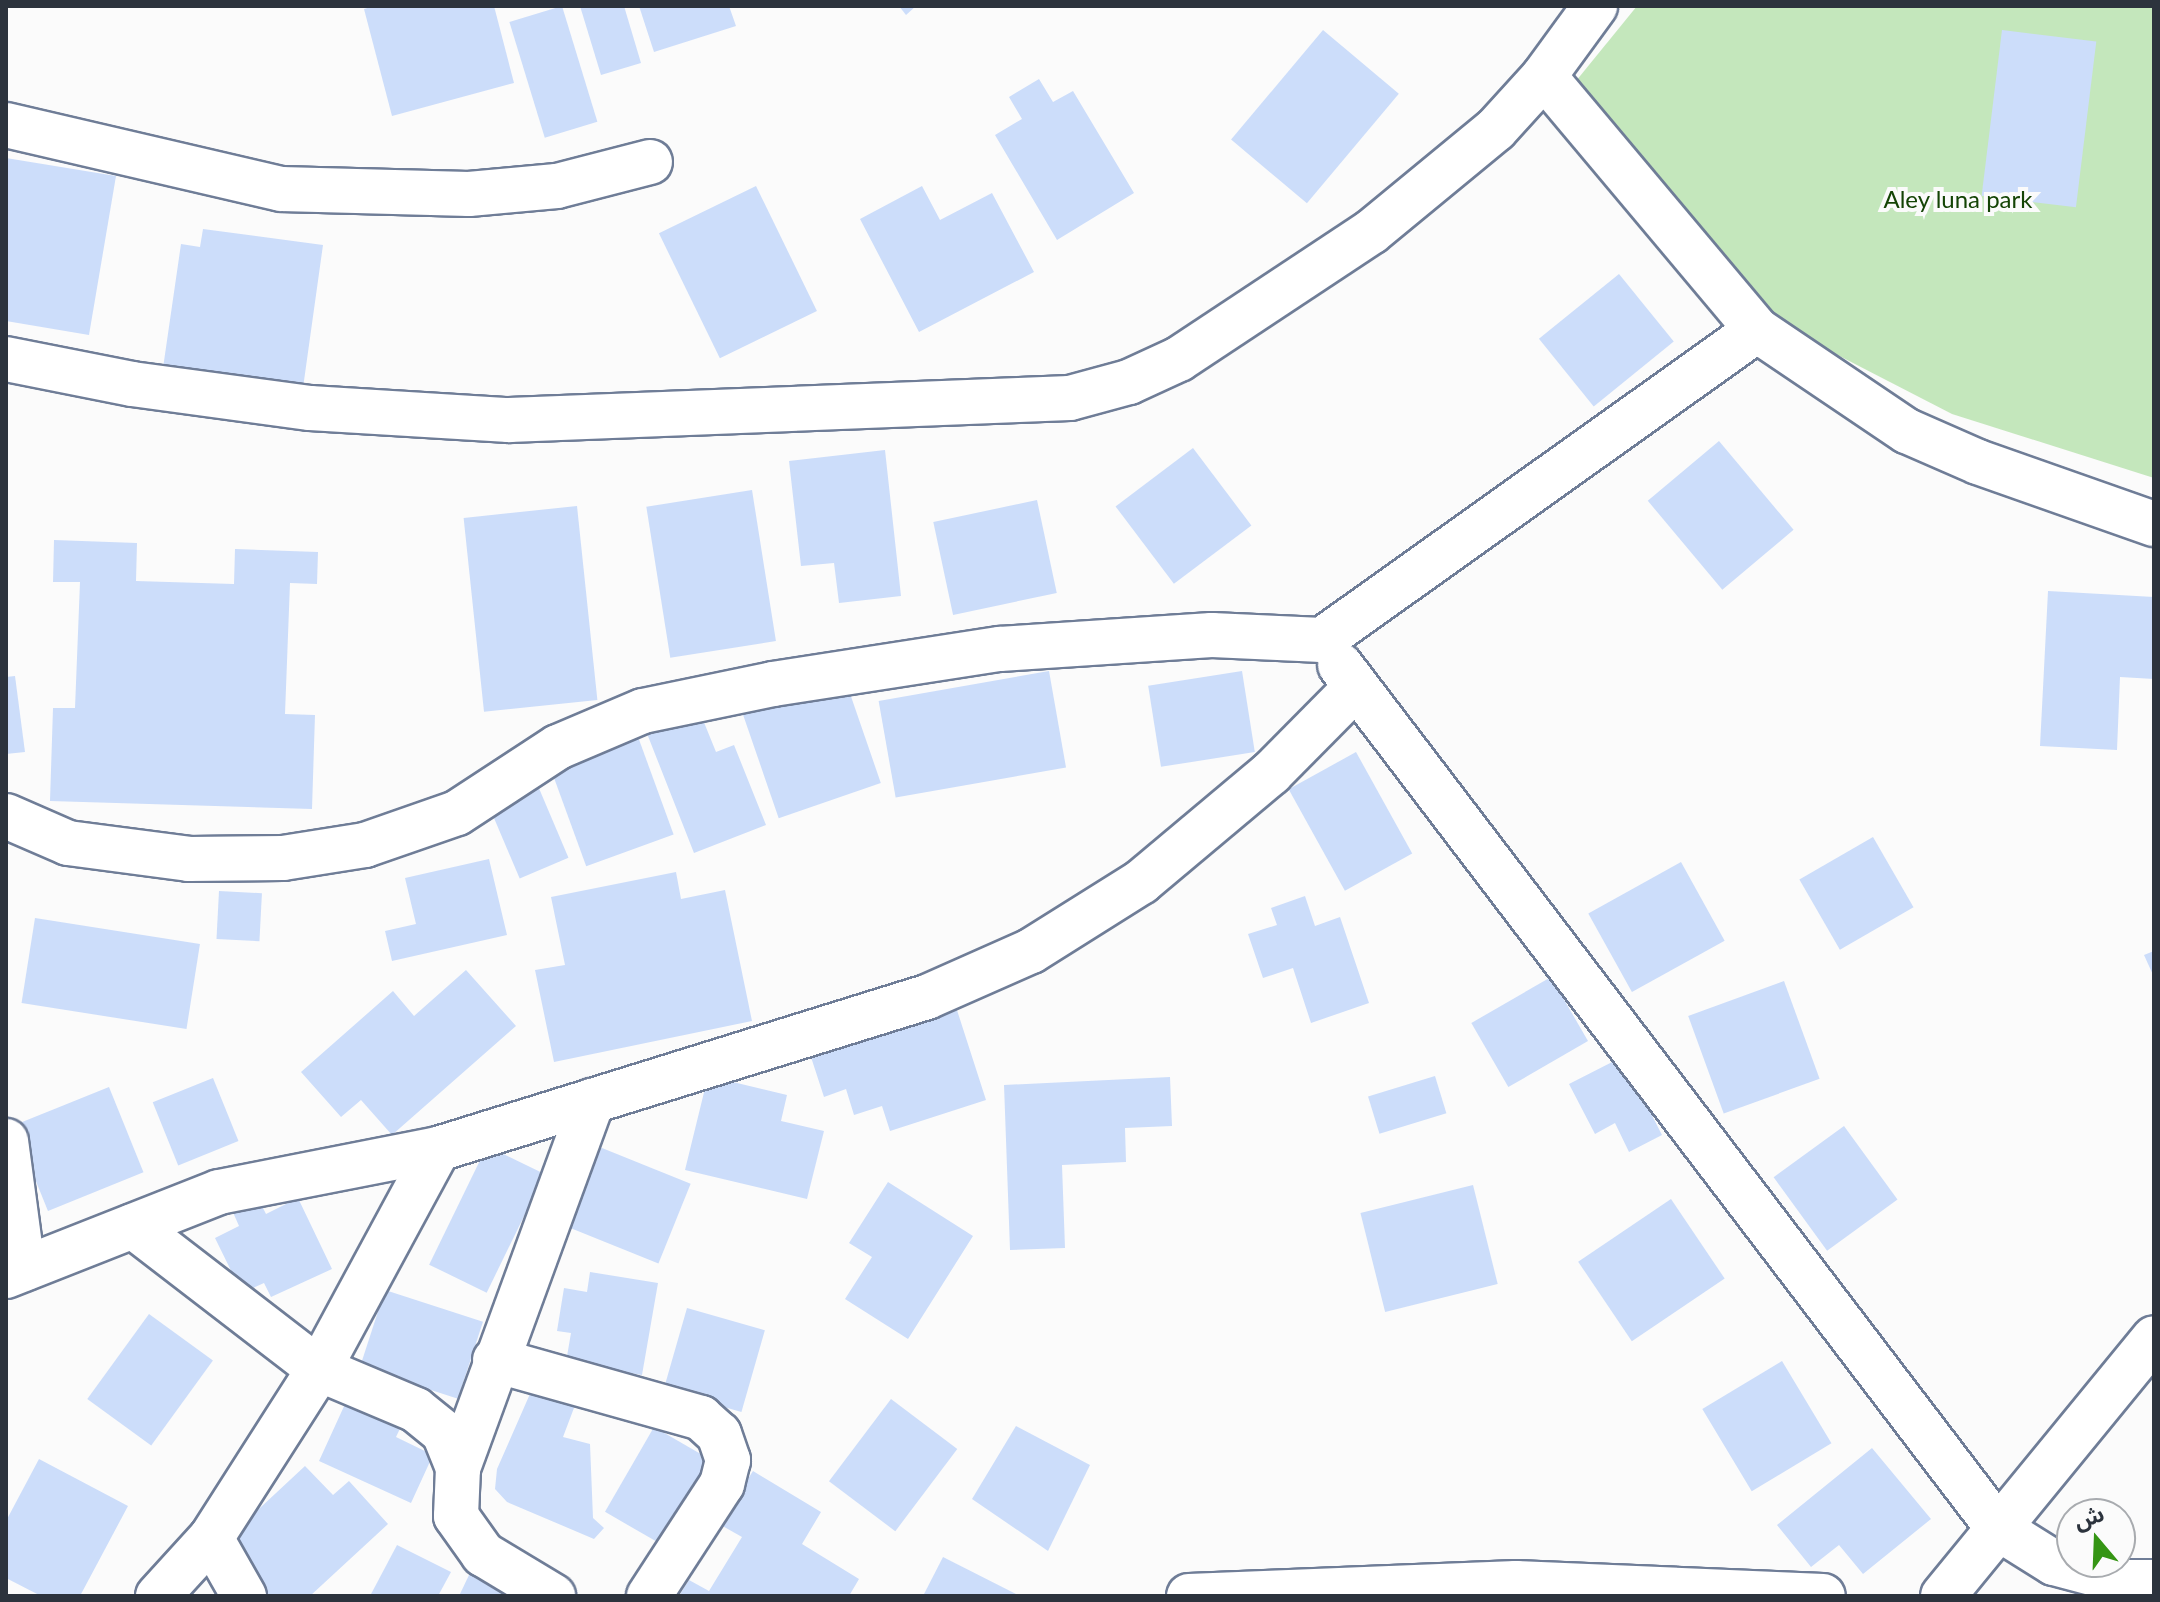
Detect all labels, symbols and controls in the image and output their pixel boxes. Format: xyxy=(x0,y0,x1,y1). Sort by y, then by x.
park label: Aley luna park xyxy=(1883,185,2033,213)
north arrow xyxy=(2056,1498,2136,1578)
text: ش xyxy=(2070,1499,2107,1534)

